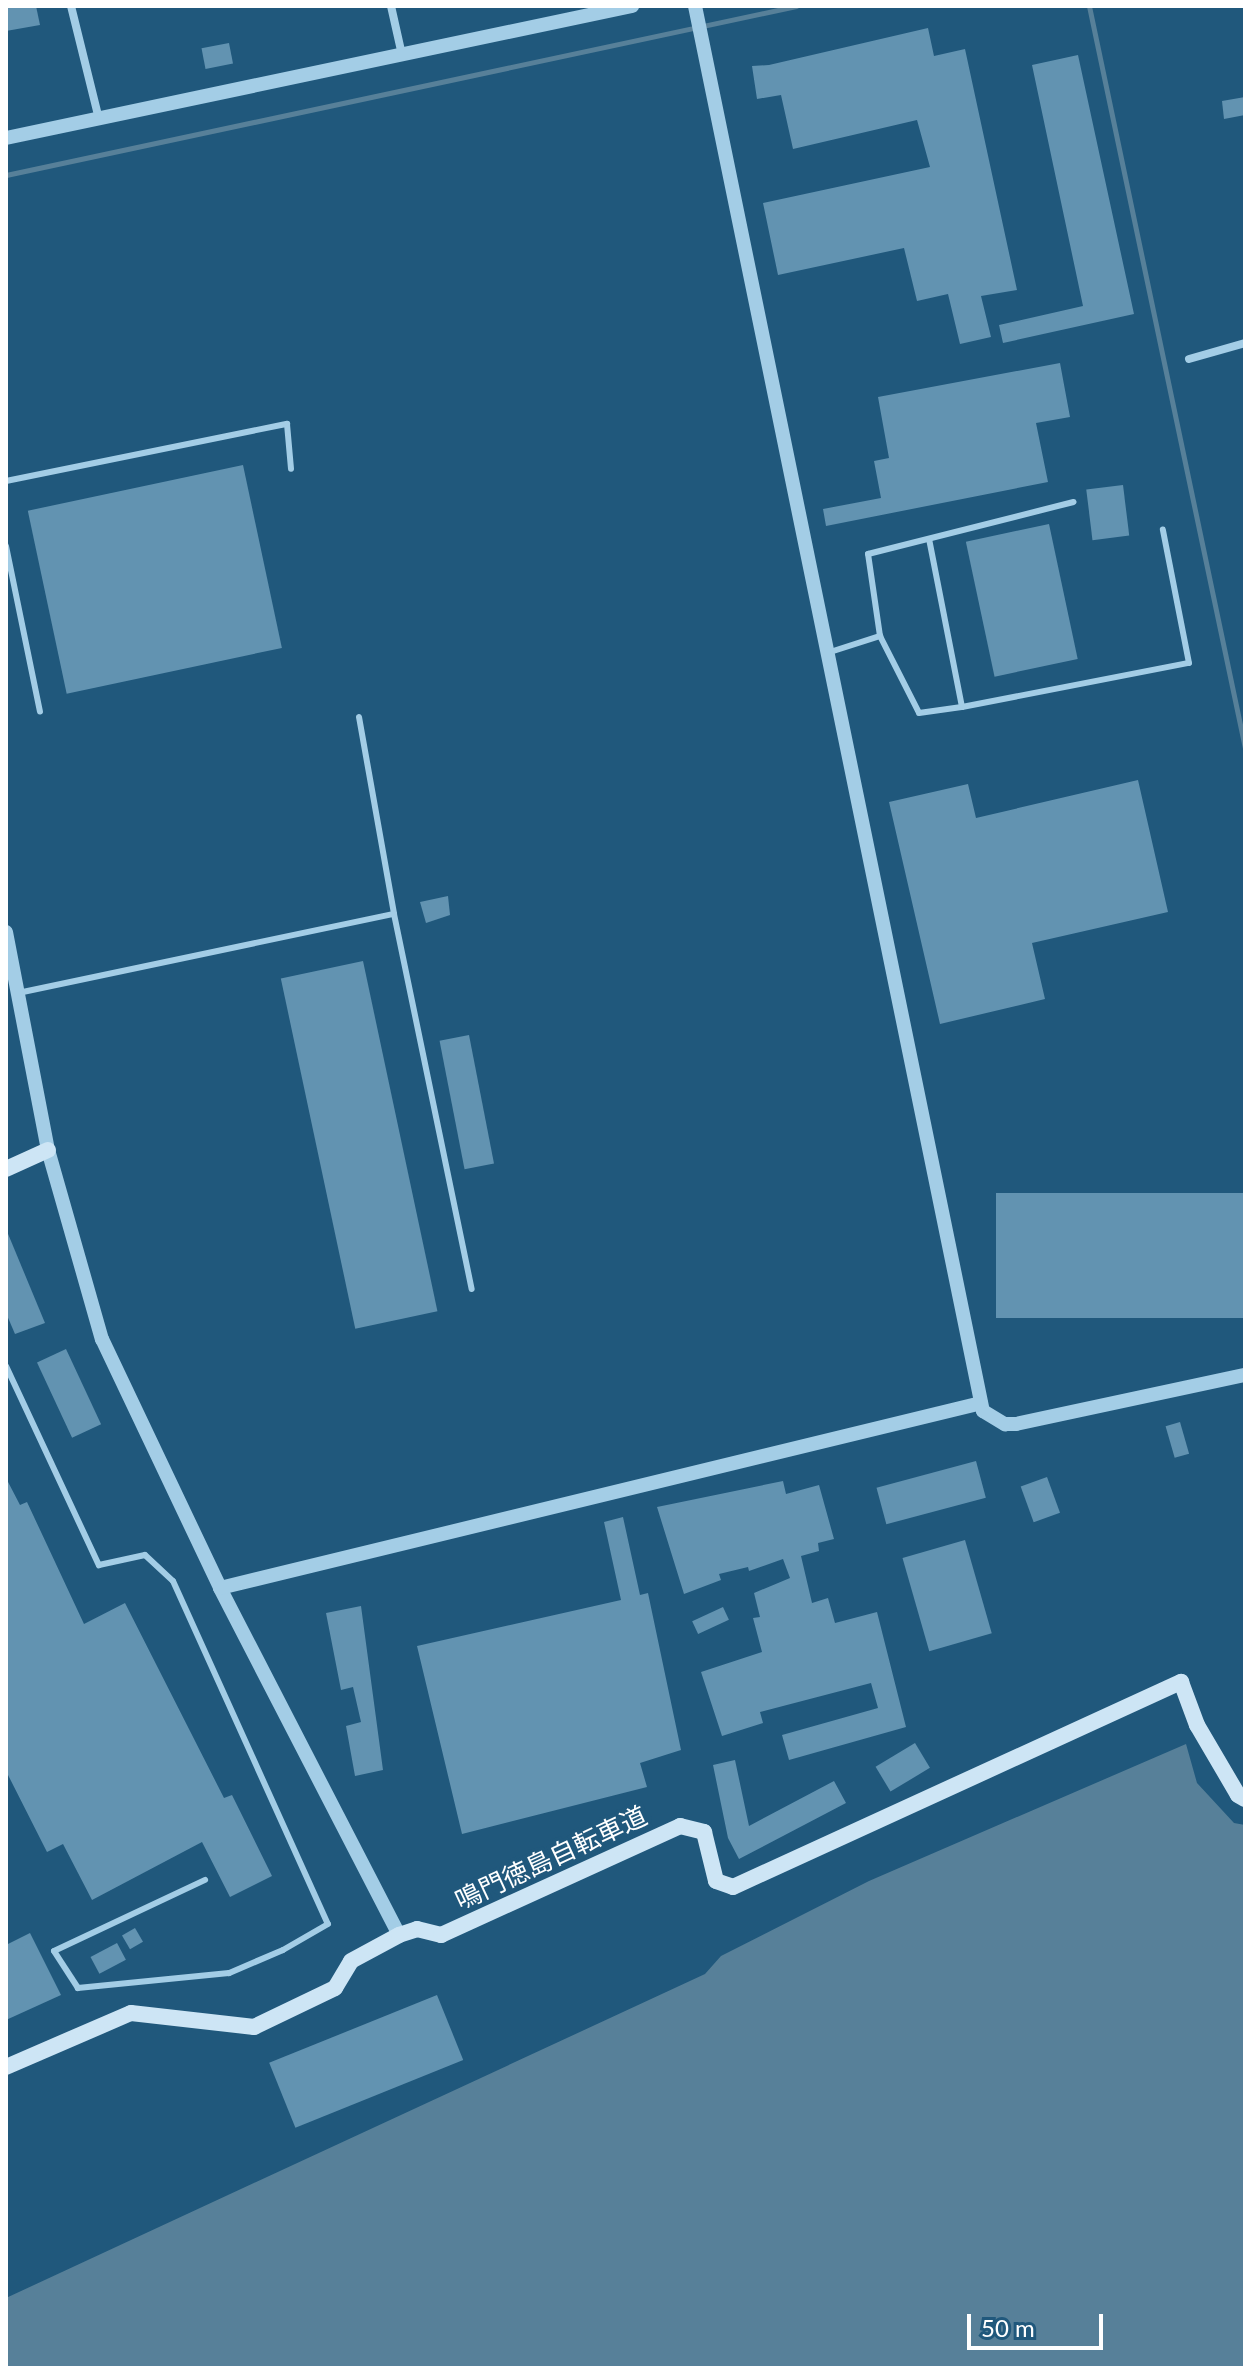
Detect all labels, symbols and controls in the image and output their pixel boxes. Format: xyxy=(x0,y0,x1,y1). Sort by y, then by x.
street label: 鳴門徳島自転車道 xyxy=(450,1800,652,1916)
scale bar xyxy=(971,2298,1107,2348)
text: 50 m xyxy=(981,2313,1035,2342)

